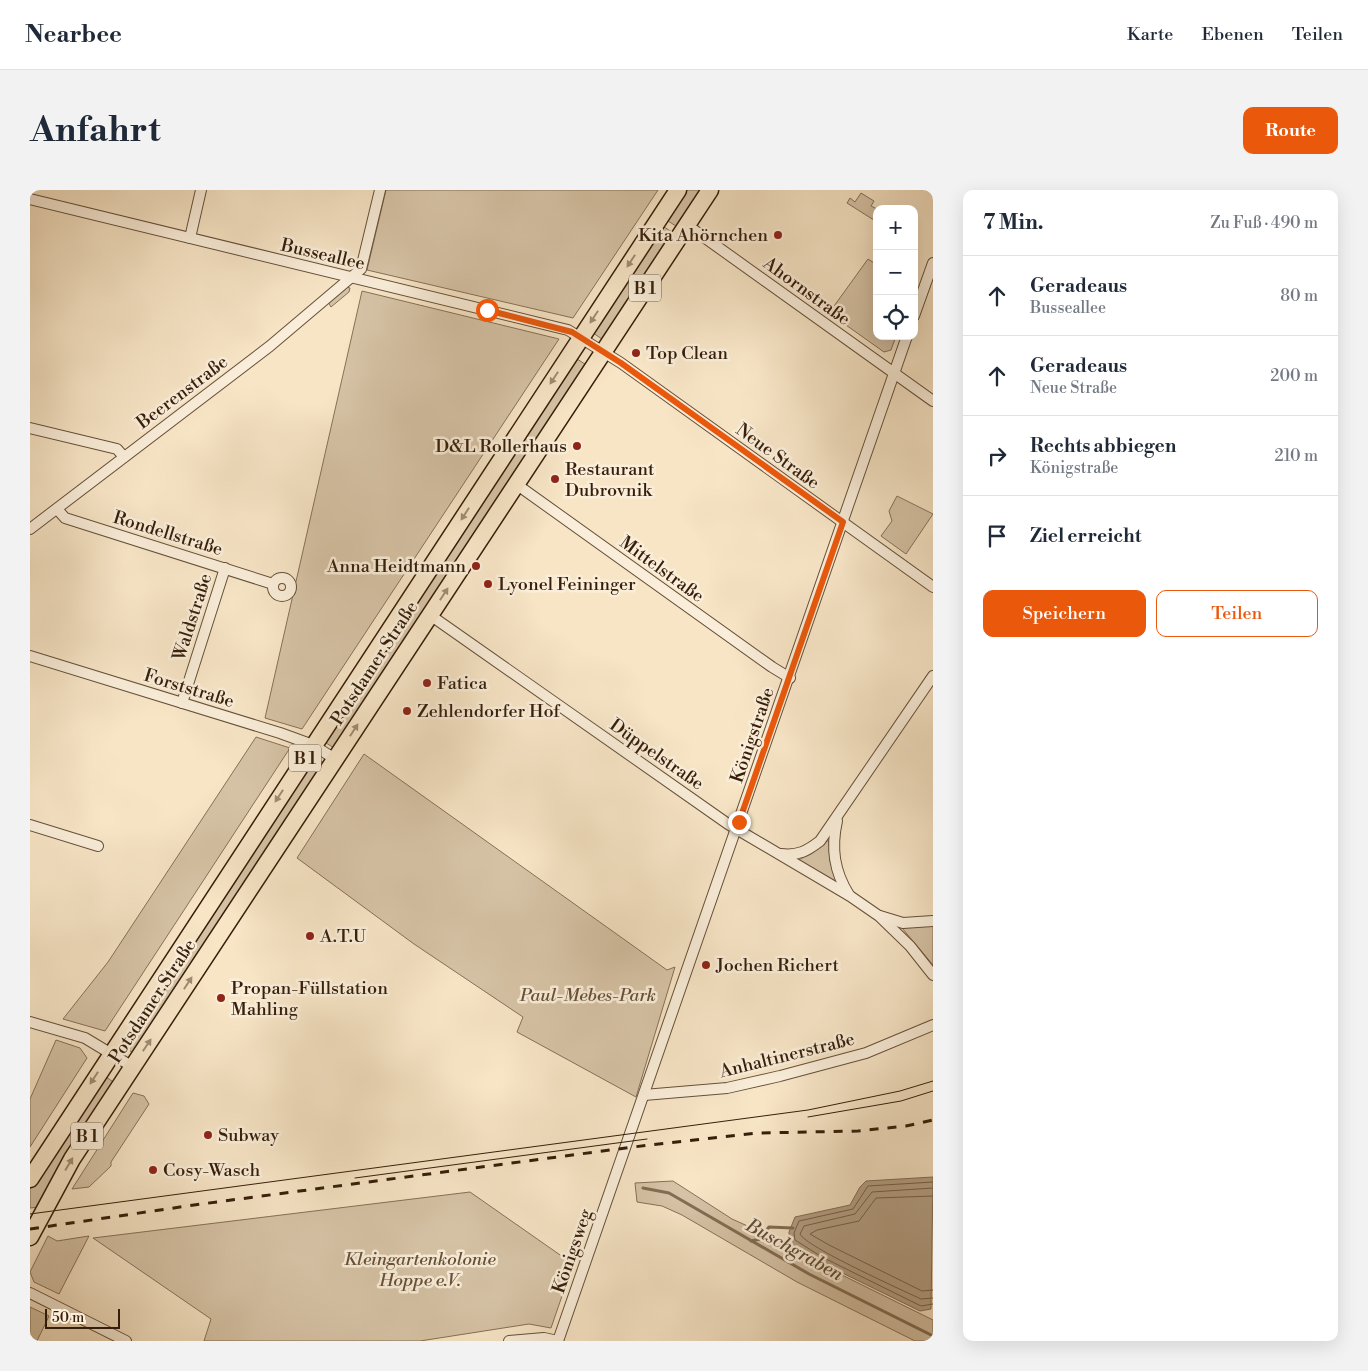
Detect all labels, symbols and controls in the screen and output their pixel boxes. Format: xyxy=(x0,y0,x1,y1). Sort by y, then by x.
text: Nearbee xyxy=(25,20,122,50)
text: Karte xyxy=(1127,23,1173,46)
text: Ebenen xyxy=(1201,23,1264,46)
text: Teilen xyxy=(1292,23,1343,46)
button: Route xyxy=(1243,107,1338,154)
text: Anfahrt xyxy=(30,109,161,152)
map controls xyxy=(873,205,918,340)
button: + xyxy=(873,205,918,250)
text: 7 Min. xyxy=(983,210,1044,236)
text: Zu Fuß · 490 m xyxy=(1210,213,1318,233)
place label: Kita Ahörnchen xyxy=(638,224,768,247)
marker: Kita Ahörnchen xyxy=(772,229,784,241)
street label: Busseallee xyxy=(278,233,367,275)
button: − xyxy=(873,250,918,295)
street label: Ahornstraße xyxy=(758,251,855,331)
one-way arrow xyxy=(626,255,636,268)
text: Geradeaus xyxy=(1030,274,1127,298)
road number: B 1 xyxy=(629,275,661,302)
icon: ahead xyxy=(983,282,1011,310)
text: 80 m xyxy=(1280,286,1318,306)
button: locate xyxy=(873,295,918,340)
text: Busseallee xyxy=(1030,298,1106,318)
route start xyxy=(476,299,499,322)
one-way arrow xyxy=(590,310,599,323)
place label: Top Clean xyxy=(646,342,728,365)
marker: Top Clean xyxy=(630,347,642,359)
street label: Beerenstraße xyxy=(131,351,233,435)
text: Geradeaus xyxy=(1030,354,1127,378)
icon: ahead xyxy=(983,362,1011,390)
text: 200 m xyxy=(1270,366,1318,386)
one-way arrow xyxy=(549,372,559,385)
text: Neue Straße xyxy=(1030,378,1117,398)
street label: Neue Straße xyxy=(731,418,824,495)
text: Rechts abbiegen xyxy=(1030,434,1176,458)
place label: D&L Rollerhaus xyxy=(435,435,567,458)
marker: D&L Rollerhaus xyxy=(571,440,583,452)
icon: right xyxy=(983,442,1011,470)
text: 210 m xyxy=(1274,446,1318,466)
place label: Restaurant Dubrovnik xyxy=(565,458,655,502)
text: Königstraße xyxy=(1030,458,1118,478)
marker: Restaurant Dubrovnik xyxy=(549,473,561,485)
street label: Rondellstraße xyxy=(110,506,225,561)
one-way arrow xyxy=(460,507,470,521)
icon: arrive xyxy=(983,522,1011,550)
text: Ziel erreicht xyxy=(1030,524,1141,548)
street label: Mittelstraße xyxy=(615,531,709,608)
place label: Anna Heidtmann xyxy=(326,555,466,578)
marker: Anna Heidtmann xyxy=(470,560,482,572)
street label: Waldstraße xyxy=(167,571,217,665)
place label: Lyonel Feininger xyxy=(498,573,636,596)
marker: Lyonel Feininger xyxy=(482,578,494,590)
one-way arrow xyxy=(439,588,448,601)
button: Speichern xyxy=(983,590,1146,637)
button: Teilen xyxy=(1156,590,1318,637)
street label: Potsdamer Straße xyxy=(326,597,423,730)
street label: Forststraße xyxy=(141,664,237,713)
place label: Fatica xyxy=(437,672,488,695)
marker: Fatica xyxy=(421,677,433,689)
street label: Königstraße xyxy=(725,684,780,786)
place label: Zehlendorfer Hof xyxy=(417,700,561,723)
marker: Zehlendorfer Hof xyxy=(401,705,413,717)
street label: Düppelstraße xyxy=(605,713,708,795)
one-way arrow xyxy=(350,723,359,737)
road number: B 1 xyxy=(289,744,321,772)
one-way arrow xyxy=(275,789,284,803)
route end xyxy=(728,811,751,834)
place label: A.T.U xyxy=(319,925,367,948)
marker: A.T.U xyxy=(304,930,316,942)
street label: Potsdamer Straße xyxy=(104,935,201,1068)
place label: Jochen Richert xyxy=(715,954,839,977)
marker: Jochen Richert xyxy=(700,959,712,971)
one-way arrow xyxy=(183,976,193,989)
place label: Propan-Füllstation Mahling xyxy=(231,977,388,1021)
park label: Paul-Mebes-Park xyxy=(519,984,656,1007)
marker: Propan-Füllstation Mahling xyxy=(215,992,227,1004)
street label: Anhaltinerstraße xyxy=(716,1028,857,1084)
one-way arrow xyxy=(142,1038,152,1052)
one-way arrow xyxy=(89,1072,99,1085)
road number: B 1 xyxy=(71,1122,103,1149)
place label: Subway xyxy=(218,1124,279,1147)
marker: Subway xyxy=(202,1129,214,1141)
one-way arrow xyxy=(64,1158,73,1171)
place label: Cosy-Wasch xyxy=(163,1159,261,1182)
marker: Cosy-Wasch xyxy=(147,1164,159,1176)
street label: Königsweg xyxy=(547,1205,598,1297)
water label: Buschgraben xyxy=(741,1213,848,1287)
park label: Kleingartenkolonie Hoppe e.V. xyxy=(344,1248,497,1292)
scale bar xyxy=(45,1306,120,1329)
text: 50 m xyxy=(52,1309,84,1327)

